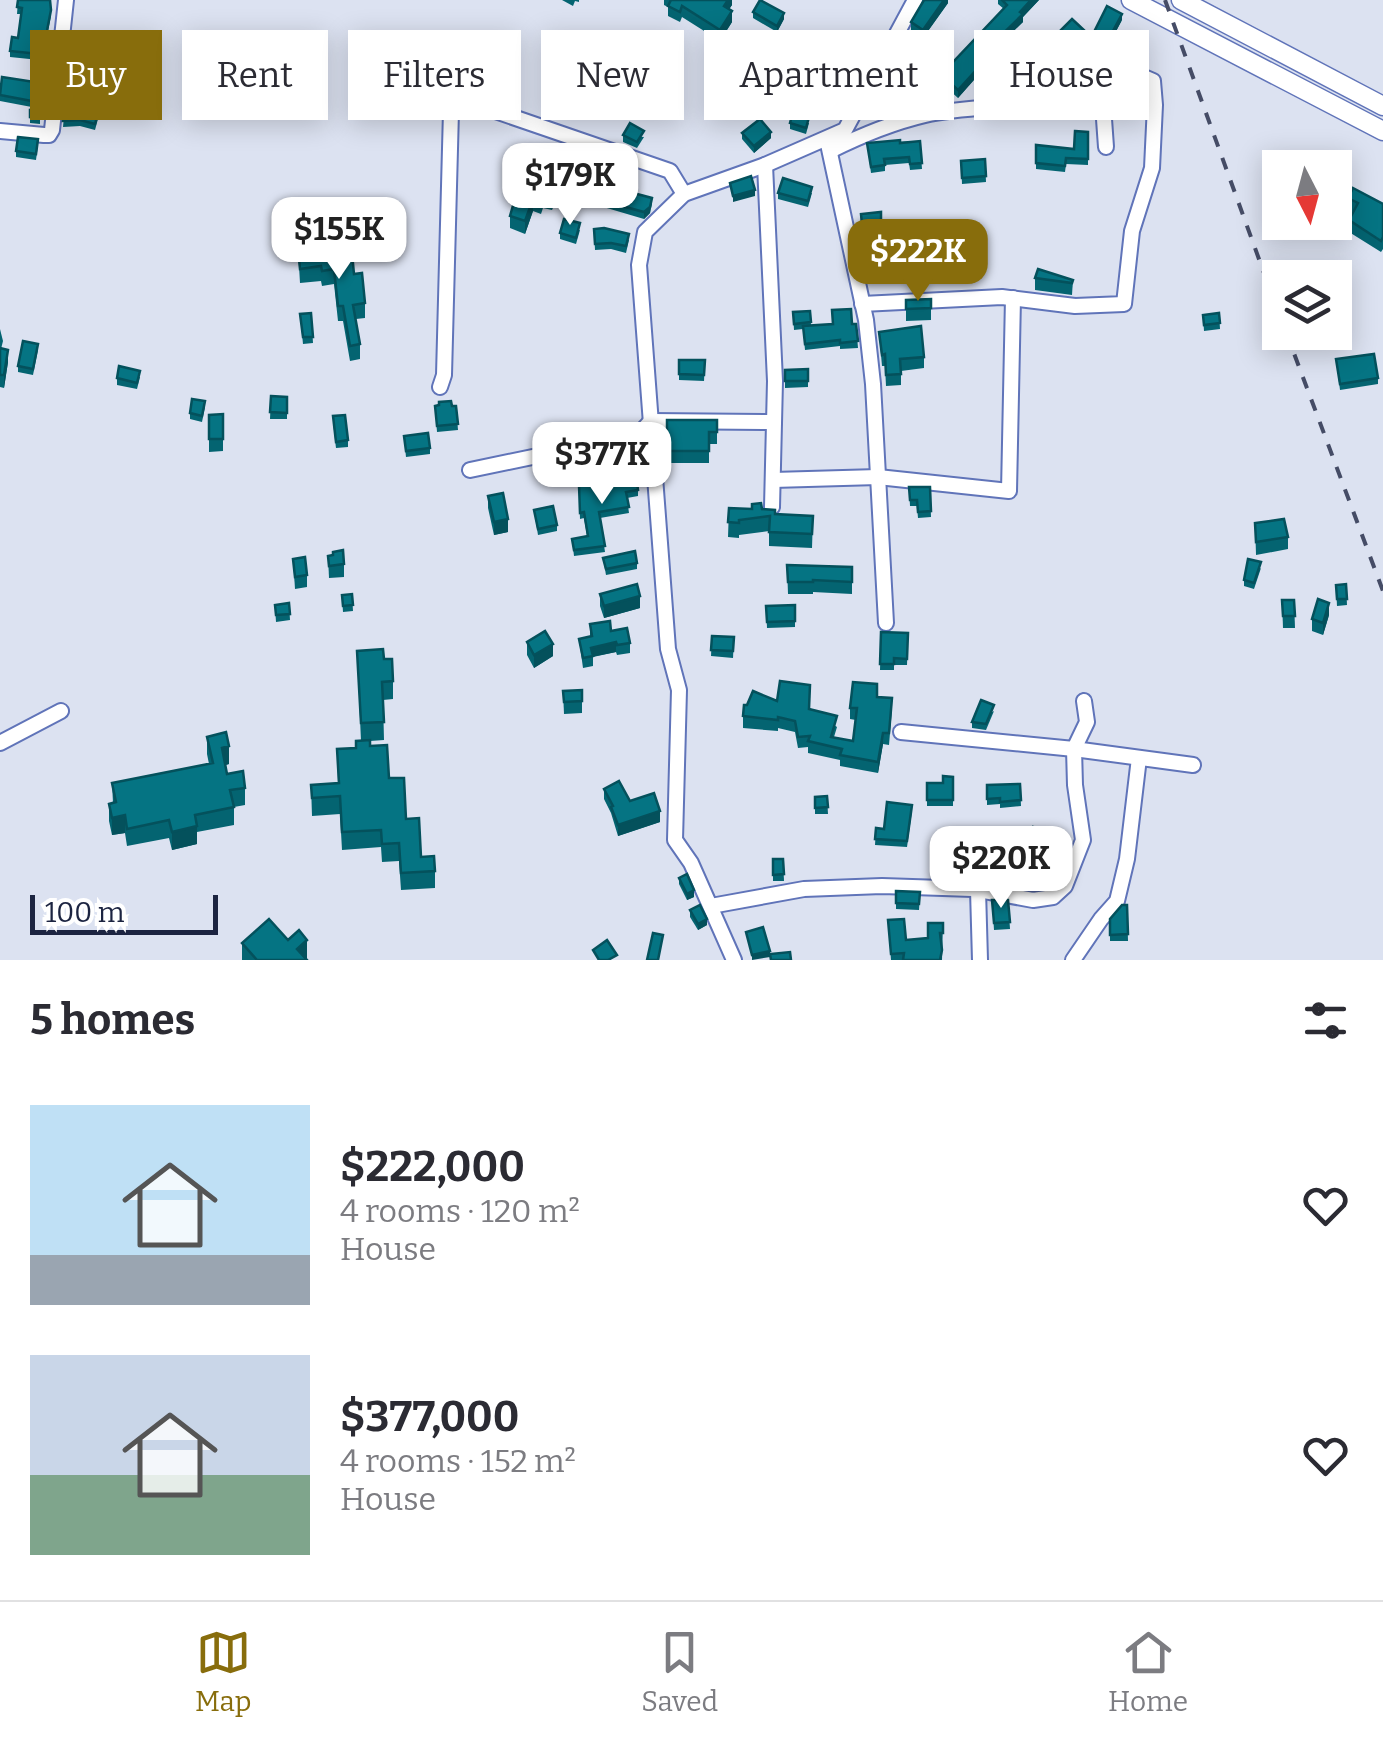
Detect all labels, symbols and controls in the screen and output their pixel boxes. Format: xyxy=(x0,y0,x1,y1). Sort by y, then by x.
chip: Buy xyxy=(30,30,162,120)
chip: Rent xyxy=(182,30,328,120)
chip: Filters xyxy=(348,30,521,120)
chip: New xyxy=(541,30,684,120)
chip: Apartment xyxy=(704,30,954,120)
chip: House xyxy=(974,30,1149,120)
pin: $179K xyxy=(500,143,640,228)
north arrow xyxy=(1262,150,1352,240)
map controls xyxy=(1262,150,1352,350)
text: $179K xyxy=(524,156,616,194)
pin: $155K xyxy=(269,197,409,282)
text: $155K xyxy=(293,210,385,248)
pin: $222K xyxy=(848,219,988,304)
text: $222K xyxy=(870,232,966,270)
button: layers xyxy=(1262,260,1352,350)
pin: $377K xyxy=(532,422,672,507)
text: $377K xyxy=(554,435,650,473)
pin: $220K xyxy=(931,826,1071,911)
text: $220K xyxy=(952,839,1050,877)
scale bar xyxy=(30,890,218,934)
text: 100 m xyxy=(45,896,125,929)
icon: filters xyxy=(1298,993,1353,1048)
text: 5 homes xyxy=(30,995,195,1045)
text: $222,000 xyxy=(340,1142,525,1192)
icon: home xyxy=(110,1145,230,1265)
icon: heart xyxy=(1298,1178,1353,1233)
text: 4 rooms · 120 m² xyxy=(340,1192,580,1230)
text: House xyxy=(340,1230,436,1268)
text: $377,000 xyxy=(340,1392,519,1442)
icon: home xyxy=(110,1395,230,1515)
icon: heart xyxy=(1298,1428,1353,1483)
text: 4 rooms · 152 m² xyxy=(340,1442,576,1480)
text: House xyxy=(340,1480,436,1518)
tab: Map xyxy=(195,1625,251,1718)
tab: Saved xyxy=(641,1625,718,1718)
tab: Home xyxy=(1108,1625,1188,1718)

